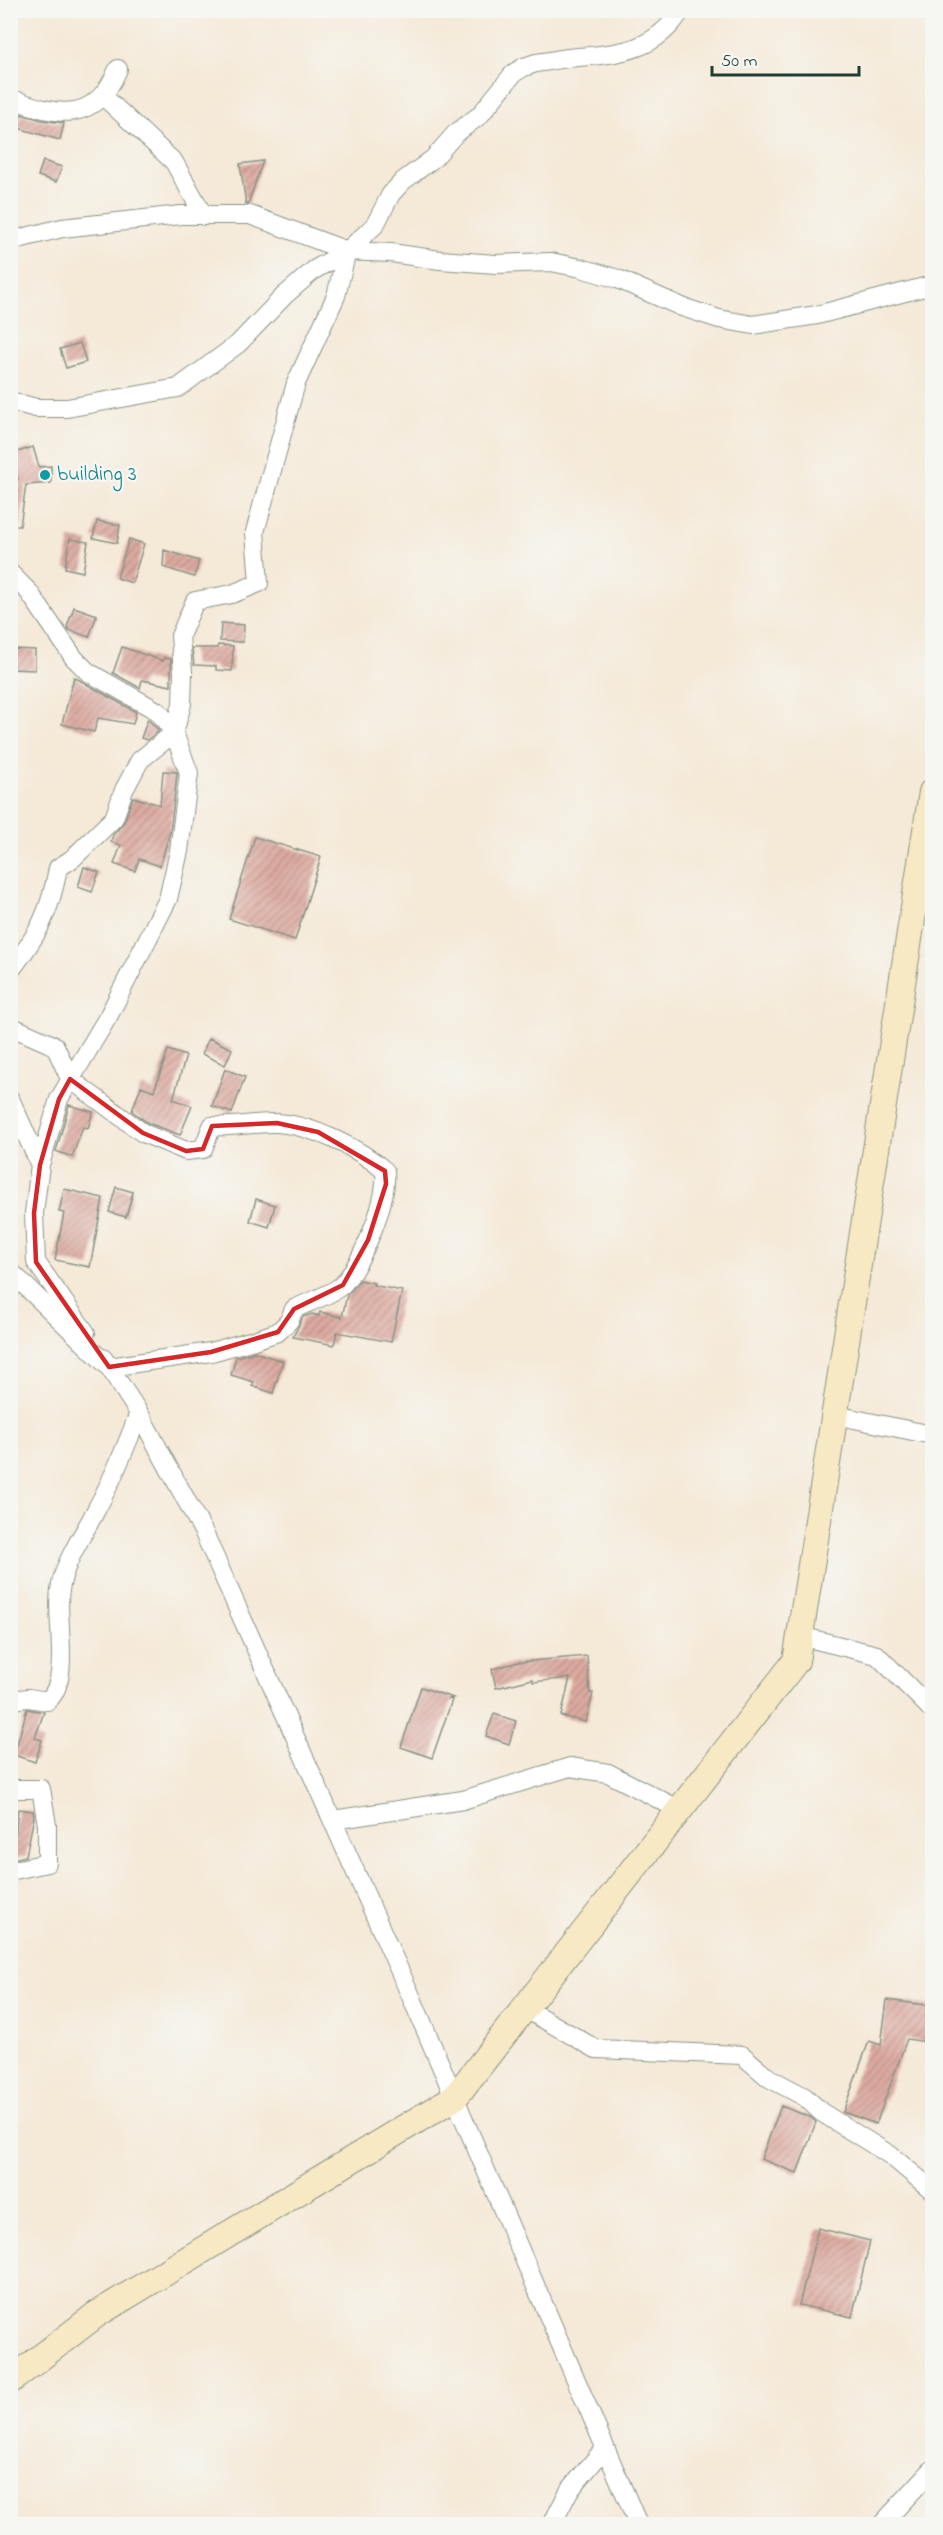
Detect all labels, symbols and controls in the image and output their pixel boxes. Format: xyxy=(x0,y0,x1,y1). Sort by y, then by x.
scale bar xyxy=(712,39,859,77)
text: 50 m xyxy=(721,49,758,75)
place label: building 3 xyxy=(57,460,137,492)
marker: building 3 xyxy=(38,468,52,482)

